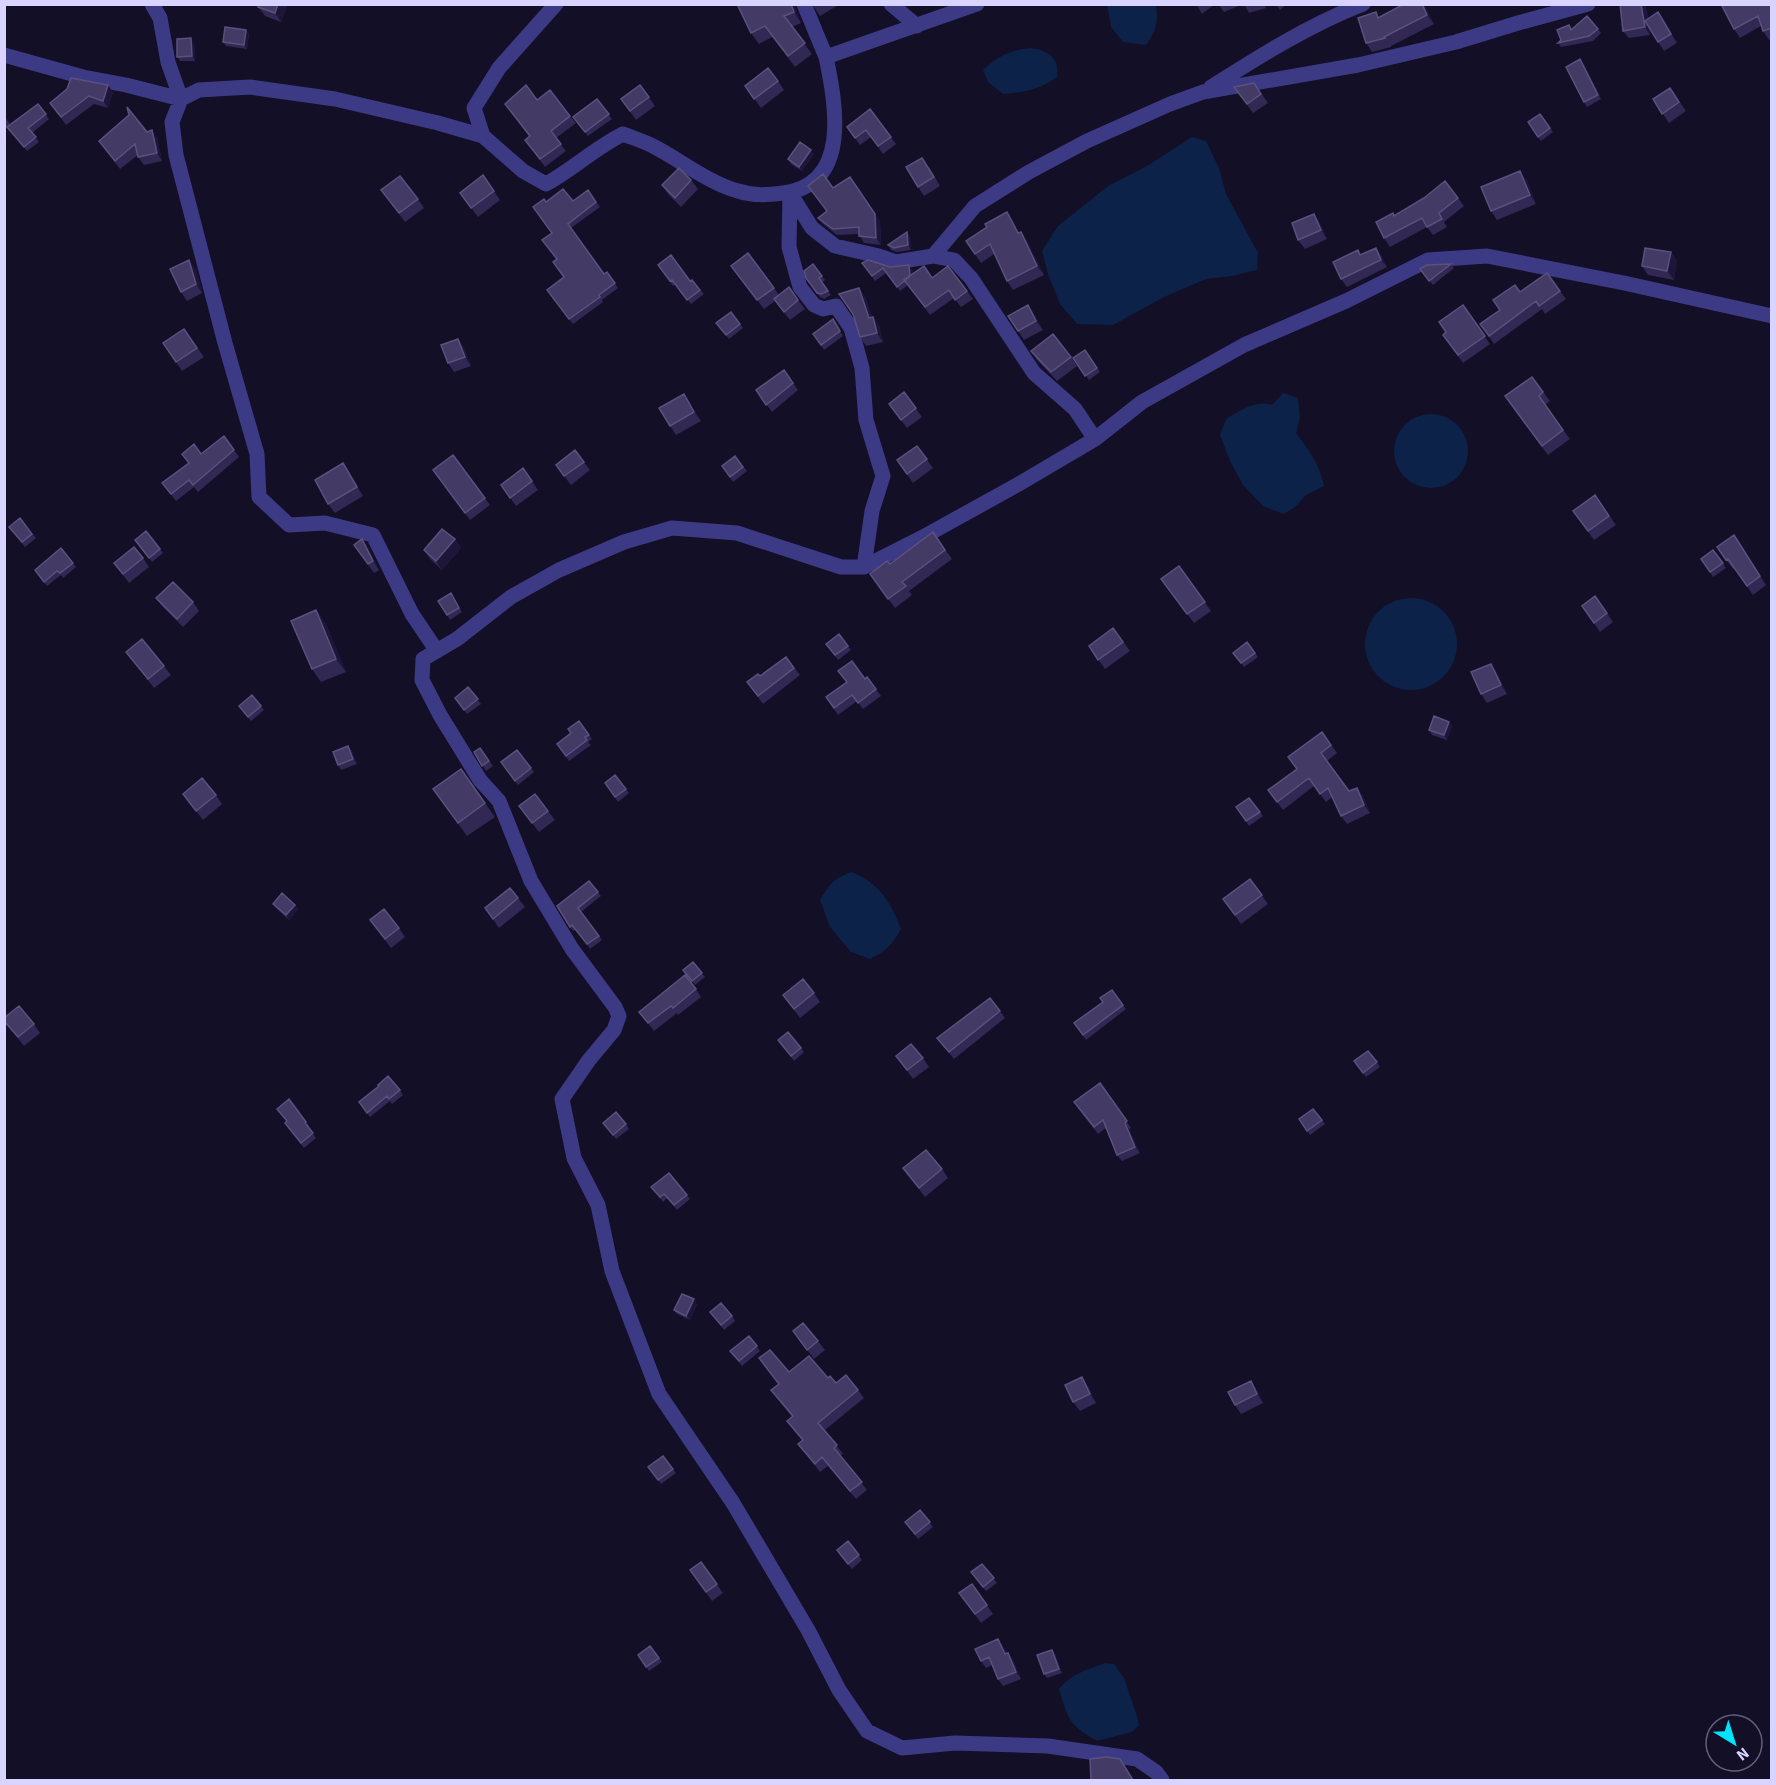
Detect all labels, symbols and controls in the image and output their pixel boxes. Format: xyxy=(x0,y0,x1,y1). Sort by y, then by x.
north arrow xyxy=(1704,1713,1764,1773)
text: N xyxy=(1732,1742,1754,1766)

